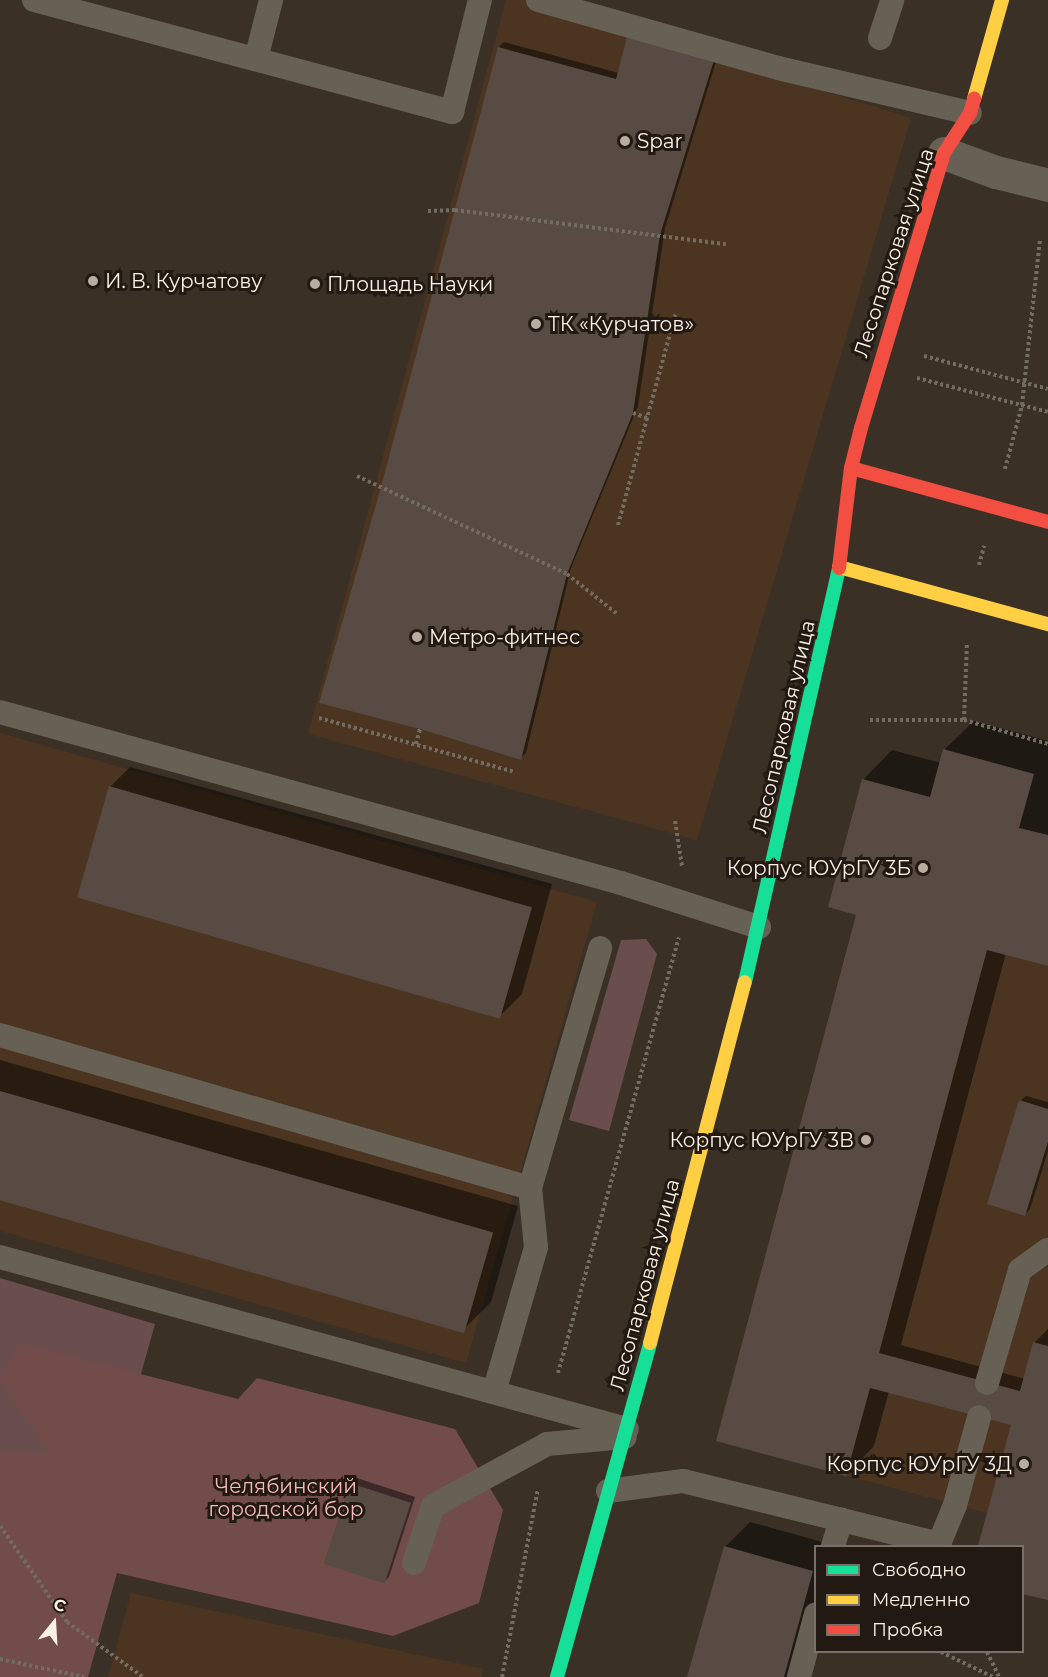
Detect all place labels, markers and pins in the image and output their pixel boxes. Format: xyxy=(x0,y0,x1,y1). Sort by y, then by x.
place label: Spar xyxy=(637,129,683,153)
marker: Spar xyxy=(618,134,632,148)
place label: И. В. Курчатову xyxy=(105,269,263,293)
place label: Площадь Науки xyxy=(327,272,493,296)
marker: И. В. Курчатову xyxy=(86,274,100,288)
marker: Площадь Науки xyxy=(308,277,322,291)
place label: ТК «Курчатов» xyxy=(548,312,694,336)
marker: ТК «Курчатов» xyxy=(529,317,543,331)
place label: Метро-фитнес xyxy=(429,625,580,649)
marker: Метро-фитнес xyxy=(410,630,424,644)
place label: Корпус ЮУрГУ 3Б xyxy=(727,856,911,880)
marker: Корпус ЮУрГУ 3Б xyxy=(916,861,930,875)
place label: Корпус ЮУрГУ 3В xyxy=(669,1128,854,1152)
marker: Корпус ЮУрГУ 3В xyxy=(859,1133,873,1147)
place label: Корпус ЮУрГУ 3Д xyxy=(826,1452,1012,1476)
marker: Корпус ЮУрГУ 3Д xyxy=(1017,1457,1031,1471)

